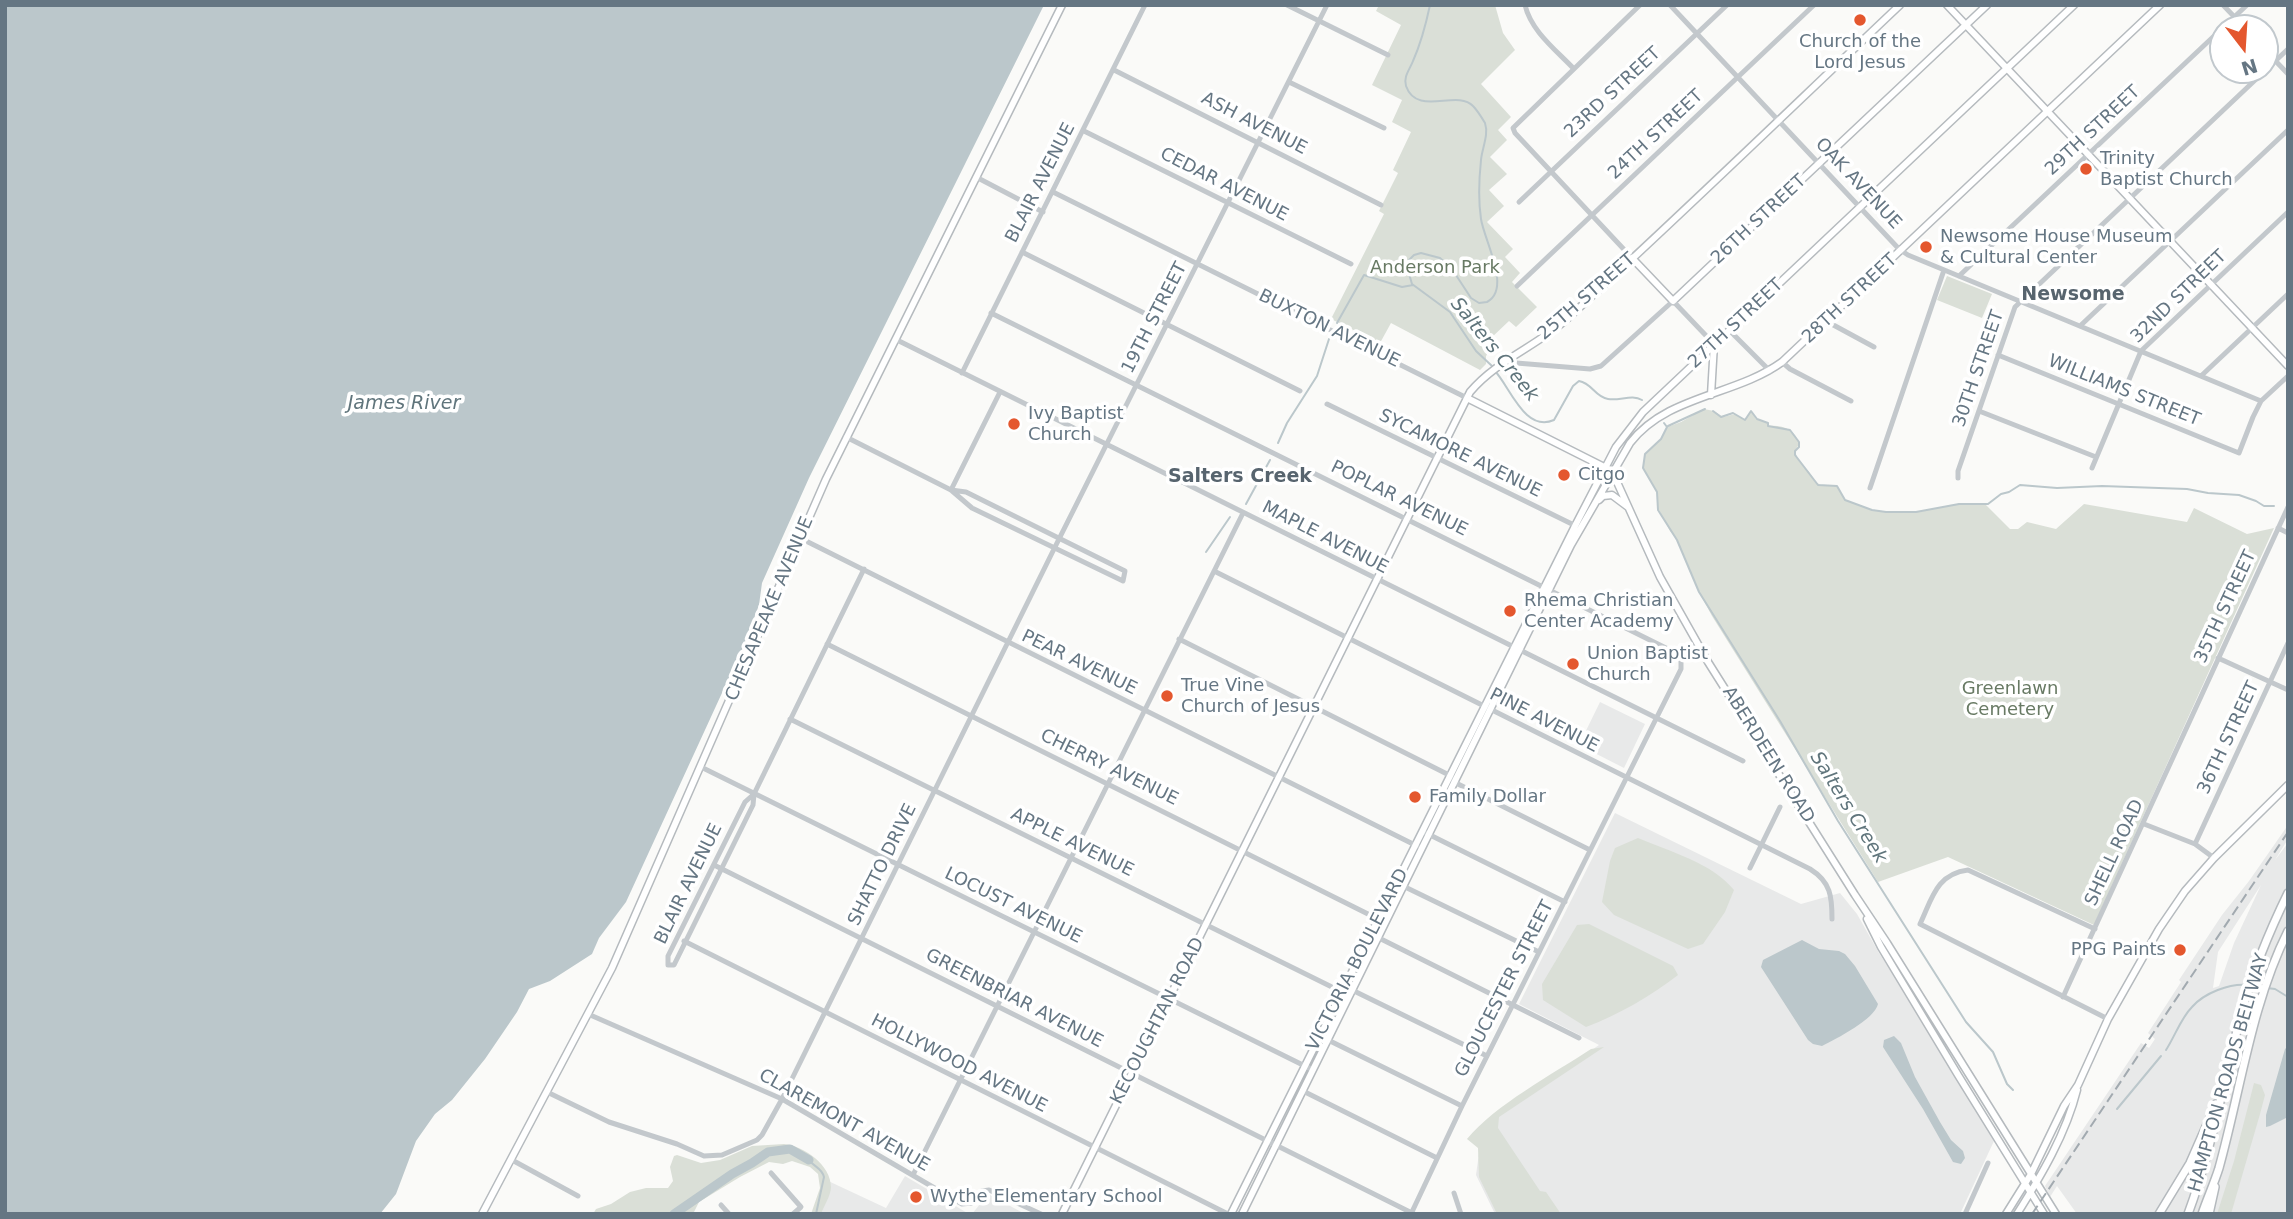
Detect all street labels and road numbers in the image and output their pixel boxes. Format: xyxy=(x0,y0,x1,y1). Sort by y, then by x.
street label: 23RD STREET xyxy=(1560,43,1666,143)
street label: 29TH STREET xyxy=(2041,82,2145,180)
street label: 24TH STREET xyxy=(1604,86,1708,184)
street label: ASH AVENUE xyxy=(1197,88,1311,160)
street label: BLAIR AVENUE xyxy=(1002,120,1080,246)
street label: OAK AVENUE xyxy=(1810,134,1906,234)
street label: CEDAR AVENUE xyxy=(1156,143,1292,227)
street label: 26TH STREET xyxy=(1707,171,1811,269)
street label: 32ND STREET xyxy=(2127,246,2231,348)
street label: 25TH STREET xyxy=(1534,249,1640,345)
street label: 28TH STREET xyxy=(1798,250,1902,348)
street label: 19TH STREET xyxy=(1118,259,1192,377)
street label: 27TH STREET xyxy=(1684,275,1788,373)
street label: BUXTON AVENUE xyxy=(1255,285,1403,373)
street label: 30TH STREET xyxy=(1949,308,2009,430)
street label: WILLIAMS STREET xyxy=(2045,351,2203,431)
street label: SYCAMORE AVENUE xyxy=(1375,405,1545,503)
street label: POPLAR AVENUE xyxy=(1327,456,1471,542)
street label: MAPLE AVENUE xyxy=(1258,497,1392,579)
street label: CHESAPEAKE AVENUE xyxy=(721,514,819,704)
street label: 35TH STREET xyxy=(2190,547,2262,667)
street label: PEAR AVENUE xyxy=(1018,626,1140,700)
street label: 36TH STREET xyxy=(2193,678,2265,798)
street label: ABERDEEN ROAD xyxy=(1717,683,1819,827)
street label: PINE AVENUE xyxy=(1486,684,1602,758)
street label: CHERRY AVENUE xyxy=(1036,725,1182,811)
street label: SHELL ROAD xyxy=(2081,796,2149,910)
street label: SHATTO DRIVE xyxy=(844,801,922,929)
street label: APPLE AVENUE xyxy=(1007,804,1137,882)
street label: BLAIR AVENUE xyxy=(650,820,728,948)
street label: LOCUST AVENUE xyxy=(941,863,1085,949)
street label: VICTORIA BOULEVARD xyxy=(1303,865,1413,1055)
street label: GLOUCESTER STREET xyxy=(1451,897,1559,1081)
street label: KECOUGHTAN ROAD xyxy=(1107,934,1209,1108)
street label: GREENBRIAR AVENUE xyxy=(922,945,1106,1053)
street label: HAMPTON ROADS BELTWAY xyxy=(2185,951,2273,1195)
street label: HOLLYWOOD AVENUE xyxy=(867,1010,1051,1118)
street label: CLAREMONT AVENUE xyxy=(755,1065,933,1177)

